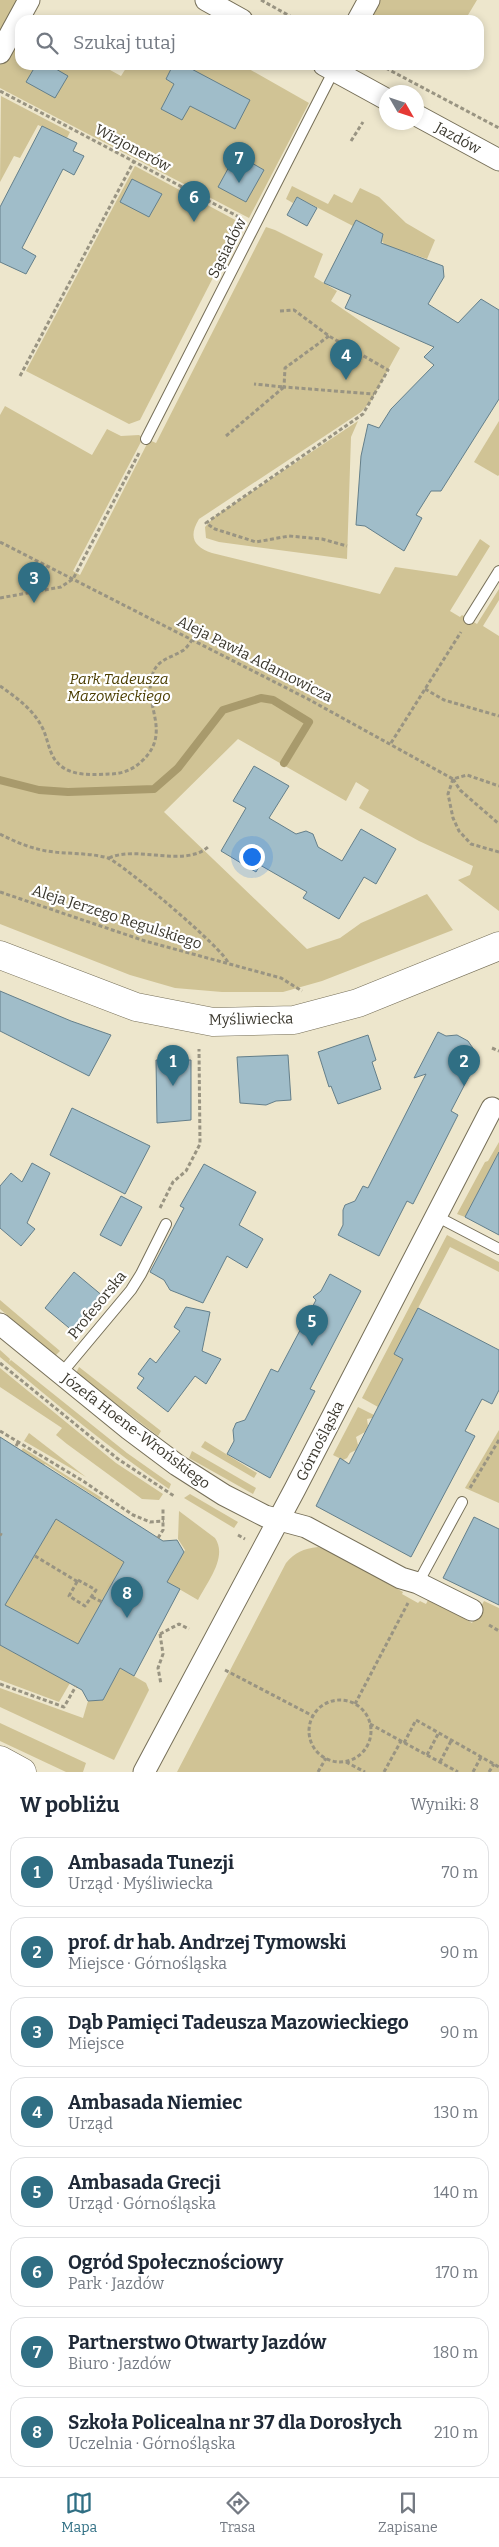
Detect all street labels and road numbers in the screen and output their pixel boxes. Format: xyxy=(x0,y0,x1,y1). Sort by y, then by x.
street label: Jazdów xyxy=(431,118,485,158)
street label: Wizjonerów xyxy=(92,120,175,176)
street label: Sąsiadów xyxy=(204,214,250,281)
street label: Aleja Pawła Adamowicza xyxy=(174,612,336,706)
street label: Aleja Jerzego Regulskiego xyxy=(30,881,204,953)
street label: Myśliwiecka xyxy=(209,1009,293,1029)
street label: Profesorska xyxy=(64,1267,130,1343)
street label: Józefa Hoene-Wrońskiego xyxy=(57,1369,214,1493)
street label: Górnośląska xyxy=(292,1398,348,1484)

